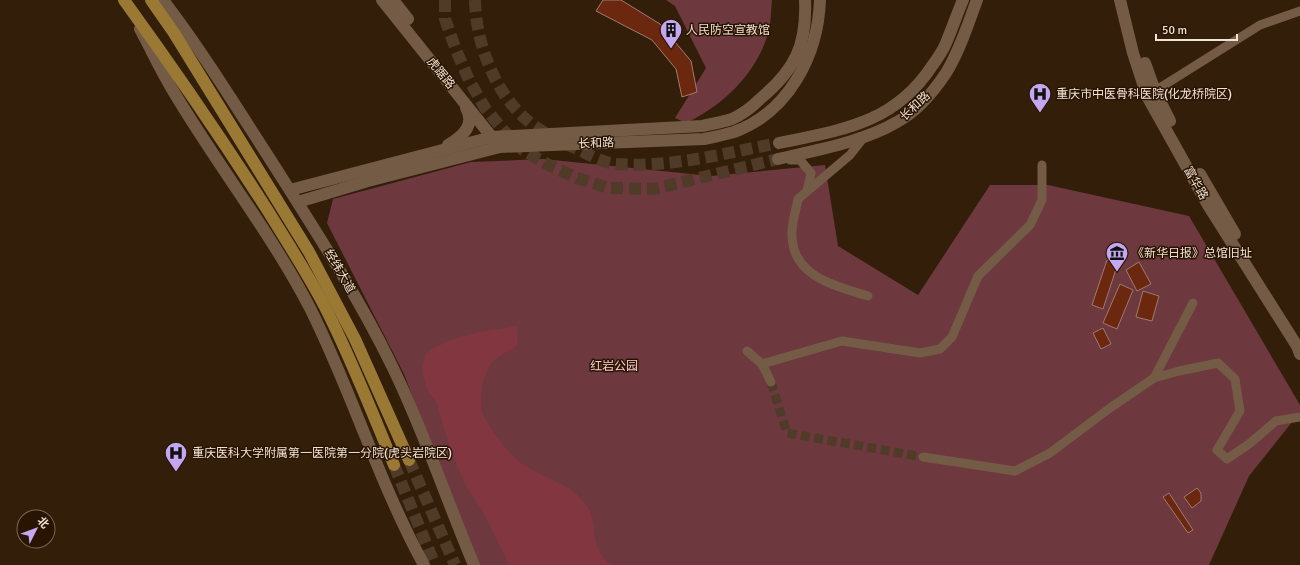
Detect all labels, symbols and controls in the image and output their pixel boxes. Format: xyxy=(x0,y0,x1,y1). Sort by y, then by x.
scale bar xyxy=(1156,16,1237,42)
building icon: 人民防空宣教馆 xyxy=(658,17,684,50)
place label: 人民防空宣教馆 xyxy=(686,23,770,38)
text: 50 m xyxy=(1162,23,1187,38)
street label: 虎踞路 xyxy=(423,55,458,92)
hospital icon: 重庆市中医骨科医院(化龙桥院区) xyxy=(1027,81,1053,114)
place label: 重庆市中医骨科医院(化龙桥院区) xyxy=(1056,87,1232,102)
street label: 长和路 xyxy=(897,89,934,124)
street label: 长和路 xyxy=(578,135,614,152)
street label: 富华路 xyxy=(1180,164,1211,203)
museum icon: 《新华日报》总馆旧址 xyxy=(1104,240,1130,273)
place label: 《新华日报》总馆旧址 xyxy=(1132,246,1252,261)
street label: 经纬大道 xyxy=(321,247,358,296)
park label: 红岩公园 xyxy=(590,359,638,374)
hospital icon: 重庆医科大学附属第一医院第一分院(虎头岩院区) xyxy=(163,440,189,473)
place label: 重庆医科大学附属第一医院第一分院(虎头岩院区) xyxy=(192,446,452,461)
north arrow xyxy=(16,509,56,549)
text: 北 xyxy=(35,514,52,531)

